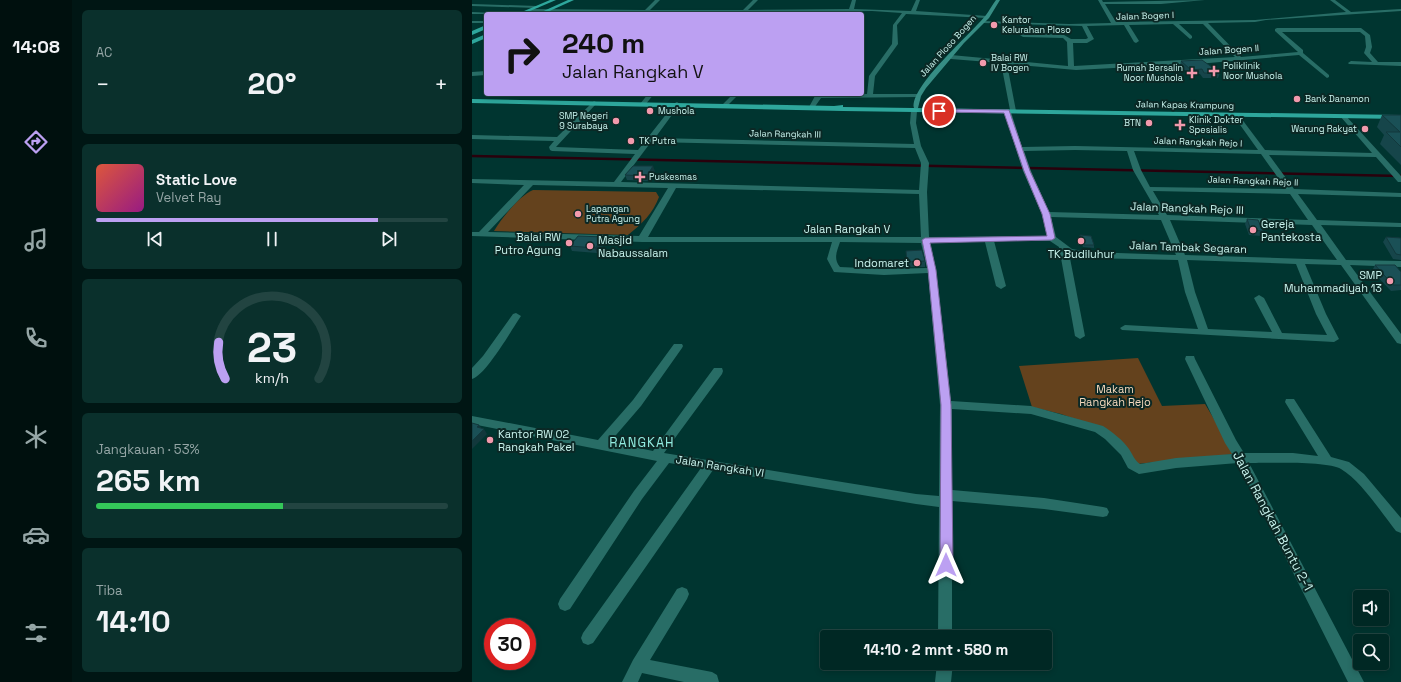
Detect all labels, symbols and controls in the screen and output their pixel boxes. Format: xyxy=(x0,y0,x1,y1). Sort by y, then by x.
street label: Jalan Bogen I xyxy=(1116,9,1174,23)
street label: Jalan Ploso Bogen xyxy=(917,12,979,80)
place label: Kantor Kelurahan Ploso xyxy=(1002,14,1071,36)
marker: Kantor Kelurahan Ploso xyxy=(989,20,999,30)
text: 240 m xyxy=(562,25,645,61)
icon: right xyxy=(496,28,548,80)
text: 14:08 xyxy=(12,35,60,58)
street label: Jalan Bogen II xyxy=(1198,42,1260,58)
text: AC xyxy=(96,44,112,61)
place label: Balai RW IV Bogen xyxy=(991,52,1029,74)
marker: Balai RW IV Bogen xyxy=(978,58,988,68)
text: Jalan Rangkah V xyxy=(562,60,704,83)
place label: Poliklinik Noor Mushola xyxy=(1223,60,1282,82)
place label: Rumah Bersalin Noor Mushola xyxy=(1117,62,1183,84)
text: 20° xyxy=(247,64,297,103)
marker: Poliklinik Noor Mushola xyxy=(1208,65,1220,77)
marker: Rumah Bersalin Noor Mushola xyxy=(1186,67,1198,79)
text: − xyxy=(96,70,110,98)
text: + xyxy=(434,70,448,98)
place label: Bank Danamon xyxy=(1305,93,1369,105)
pin xyxy=(922,94,956,128)
marker: Bank Danamon xyxy=(1292,94,1302,104)
street label: Jalan Kapas Krampung xyxy=(1136,98,1235,112)
icon: arrive xyxy=(928,100,950,122)
place label: Mushola xyxy=(658,105,695,117)
marker: Mushola xyxy=(645,106,655,116)
place label: SMP Negeri 9 Surabaya xyxy=(559,110,608,132)
place label: Klinik Dokter Spesialis xyxy=(1189,114,1243,136)
marker: SMP Negeri 9 Surabaya xyxy=(611,116,621,126)
place label: BTN xyxy=(1124,117,1141,129)
marker: BTN xyxy=(1144,118,1154,128)
marker: Klinik Dokter Spesialis xyxy=(1174,119,1186,131)
place label: Warung Rakyat xyxy=(1291,123,1357,135)
marker: Warung Rakyat xyxy=(1360,124,1370,134)
street label: Jalan Rangkah III xyxy=(749,127,821,141)
icon: directions xyxy=(22,128,50,156)
street label: Jalan Rangkah Rejo I xyxy=(1153,134,1243,150)
place label: TK Putra xyxy=(639,135,676,147)
marker: TK Putra xyxy=(626,136,636,146)
text: Static Love xyxy=(156,170,237,189)
marker: Puskesmas xyxy=(634,171,646,183)
place label: Puskesmas xyxy=(649,171,697,183)
street label: Jalan Rangkah Rejo II xyxy=(1207,173,1299,189)
text: Velvet Ray xyxy=(156,189,221,206)
street label: Jalan Rangkah Rejo III xyxy=(1130,199,1244,217)
place label: Lapangan Putra Agung xyxy=(586,203,640,225)
marker: Lapangan Putra Agung xyxy=(573,209,583,219)
place label: Gereja Pantekosta xyxy=(1261,217,1322,244)
street label: Jalan Rangkah V xyxy=(804,222,890,236)
marker: Gereja Pantekosta xyxy=(1248,225,1258,235)
icon: music xyxy=(22,226,50,254)
icon: previous xyxy=(144,228,166,250)
icon: pause xyxy=(261,228,283,250)
icon: next xyxy=(378,228,400,250)
place label: Balai RW Putro Agung xyxy=(495,230,561,257)
place label: Masjid Nabaussalam xyxy=(598,233,668,260)
marker: TK Budiluhur xyxy=(1076,236,1086,246)
marker: Balai RW Putro Agung xyxy=(564,238,574,248)
street label: Jalan Tambak Segaran xyxy=(1129,238,1247,256)
marker: Masjid Nabaussalam xyxy=(585,241,595,251)
place label: TK Budiluhur xyxy=(1048,247,1114,261)
place label: Indomaret xyxy=(855,256,909,270)
marker: Indomaret xyxy=(912,258,922,268)
place label: SMP Muhammadiyah 13 xyxy=(1284,268,1382,295)
marker: SMP Muhammadiyah 13 xyxy=(1385,276,1395,286)
text: 23 xyxy=(247,321,297,374)
icon: phone xyxy=(22,324,50,352)
text: km/h xyxy=(255,369,289,387)
park label: Makam Rangkah Rejo xyxy=(1079,382,1151,409)
icon: climate xyxy=(22,423,50,451)
place label: Kantor RW 02 Rangkah Pakel xyxy=(498,427,574,454)
district label: RANGKAH xyxy=(609,434,675,451)
marker: Kantor RW 02 Rangkah Pakel xyxy=(485,435,495,445)
text: Jangkauan · 53% xyxy=(96,441,200,458)
street label: Jalan Rangkah Buntu 2-1 xyxy=(1229,448,1317,594)
street label: Jalan Rangkah VI xyxy=(675,452,765,480)
text: 265 km xyxy=(96,461,201,500)
icon: car xyxy=(22,521,50,549)
position arrow xyxy=(925,544,967,586)
text: Tiba xyxy=(96,582,123,599)
map controls xyxy=(1353,590,1389,670)
button: sound xyxy=(1353,590,1389,626)
text: 14:10 xyxy=(96,602,171,641)
speed limit sign: 30 xyxy=(484,618,536,670)
icon: filters xyxy=(22,619,50,647)
button: search xyxy=(1353,634,1389,670)
text: 14:10 · 2 mnt · 580 m xyxy=(864,640,1008,659)

